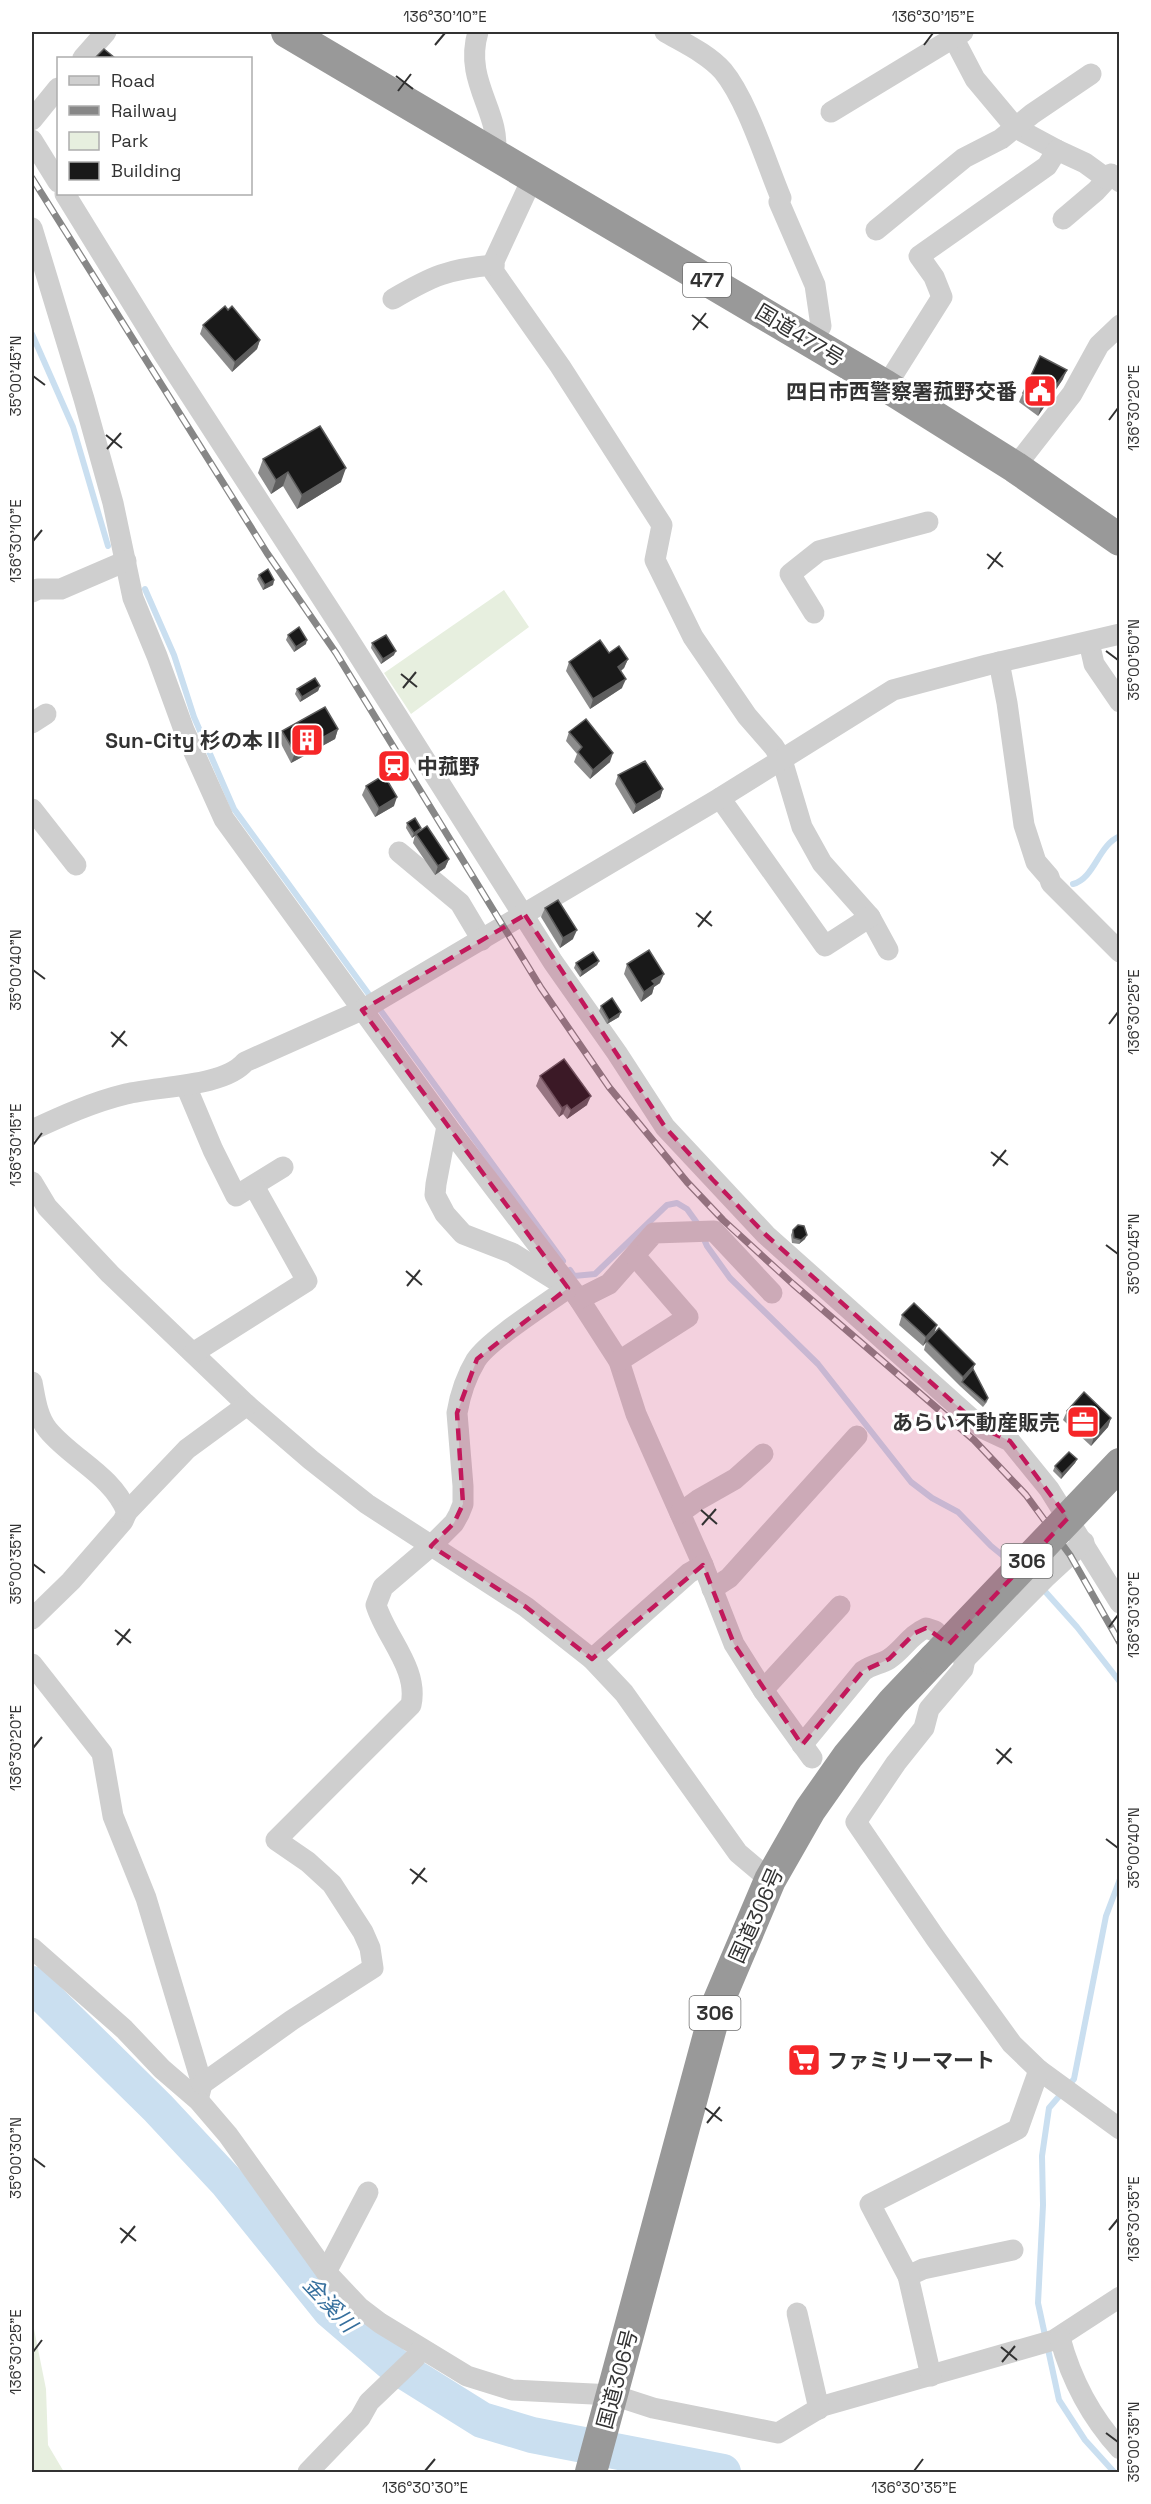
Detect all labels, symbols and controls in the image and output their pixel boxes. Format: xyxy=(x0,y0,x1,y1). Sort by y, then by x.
text: 136°30'10"E xyxy=(403,7,487,26)
text: 136°30'15"E xyxy=(892,7,974,26)
legend xyxy=(57,57,252,195)
text: Road xyxy=(111,69,155,92)
text: Railway xyxy=(111,99,177,122)
text: Park xyxy=(111,129,149,152)
text: Building xyxy=(111,159,181,182)
road number: 477 xyxy=(683,263,731,297)
street label: 国道477号 xyxy=(751,298,849,372)
text: 35°00'45"N xyxy=(6,336,25,416)
text: 136°30'20"E xyxy=(1124,365,1143,451)
public building icon: 四日市西警察署菰野交番 xyxy=(1022,373,1058,409)
place label: 四日市西警察署菰野交番 xyxy=(786,378,1017,405)
text: 136°30'10"E xyxy=(6,499,25,583)
text: 35°00'50"N xyxy=(1124,619,1143,701)
building icon: Sun-City 杉の本Ⅱ xyxy=(289,722,325,758)
place label: Sun-City 杉の本Ⅱ xyxy=(105,727,284,754)
station icon: 中菰野 xyxy=(376,748,412,784)
place label: 中菰野 xyxy=(417,753,480,780)
text: 35°00'40"N xyxy=(6,929,25,1011)
text: 136°30'25"E xyxy=(1124,969,1143,1055)
text: 136°30'15"E xyxy=(6,1104,25,1186)
text: 35°00'45"N xyxy=(1124,1214,1143,1294)
office icon: あらい不動産販売 xyxy=(1065,1404,1101,1440)
place label: あらい不動産販売 xyxy=(892,1409,1060,1436)
text: 35°00'35"N xyxy=(6,1523,25,1605)
road number: 306 xyxy=(1002,1544,1052,1578)
text: 136°30'30"E xyxy=(1124,1572,1143,1658)
text: 136°30'20"E xyxy=(6,1705,25,1791)
text: 35°00'40"N xyxy=(1124,1807,1143,1889)
street label: 国道306号 xyxy=(723,1863,789,1967)
road number: 306 xyxy=(690,1996,740,2030)
supermarket icon: ファミリーマート xyxy=(786,2042,822,2078)
place label: ファミリーマート xyxy=(827,2047,995,2074)
text: 35°00'30"N xyxy=(6,2117,25,2199)
text: 136°30'35"E xyxy=(1124,2176,1143,2262)
water label: 金溪川 xyxy=(297,2270,364,2339)
text: 136°30'25"E xyxy=(6,2309,25,2395)
street label: 国道306号 xyxy=(591,2326,643,2432)
text: 35°00'35"N xyxy=(1124,2401,1143,2483)
text: 136°30'30"E xyxy=(382,2478,468,2497)
text: 136°30'35"E xyxy=(871,2478,957,2497)

